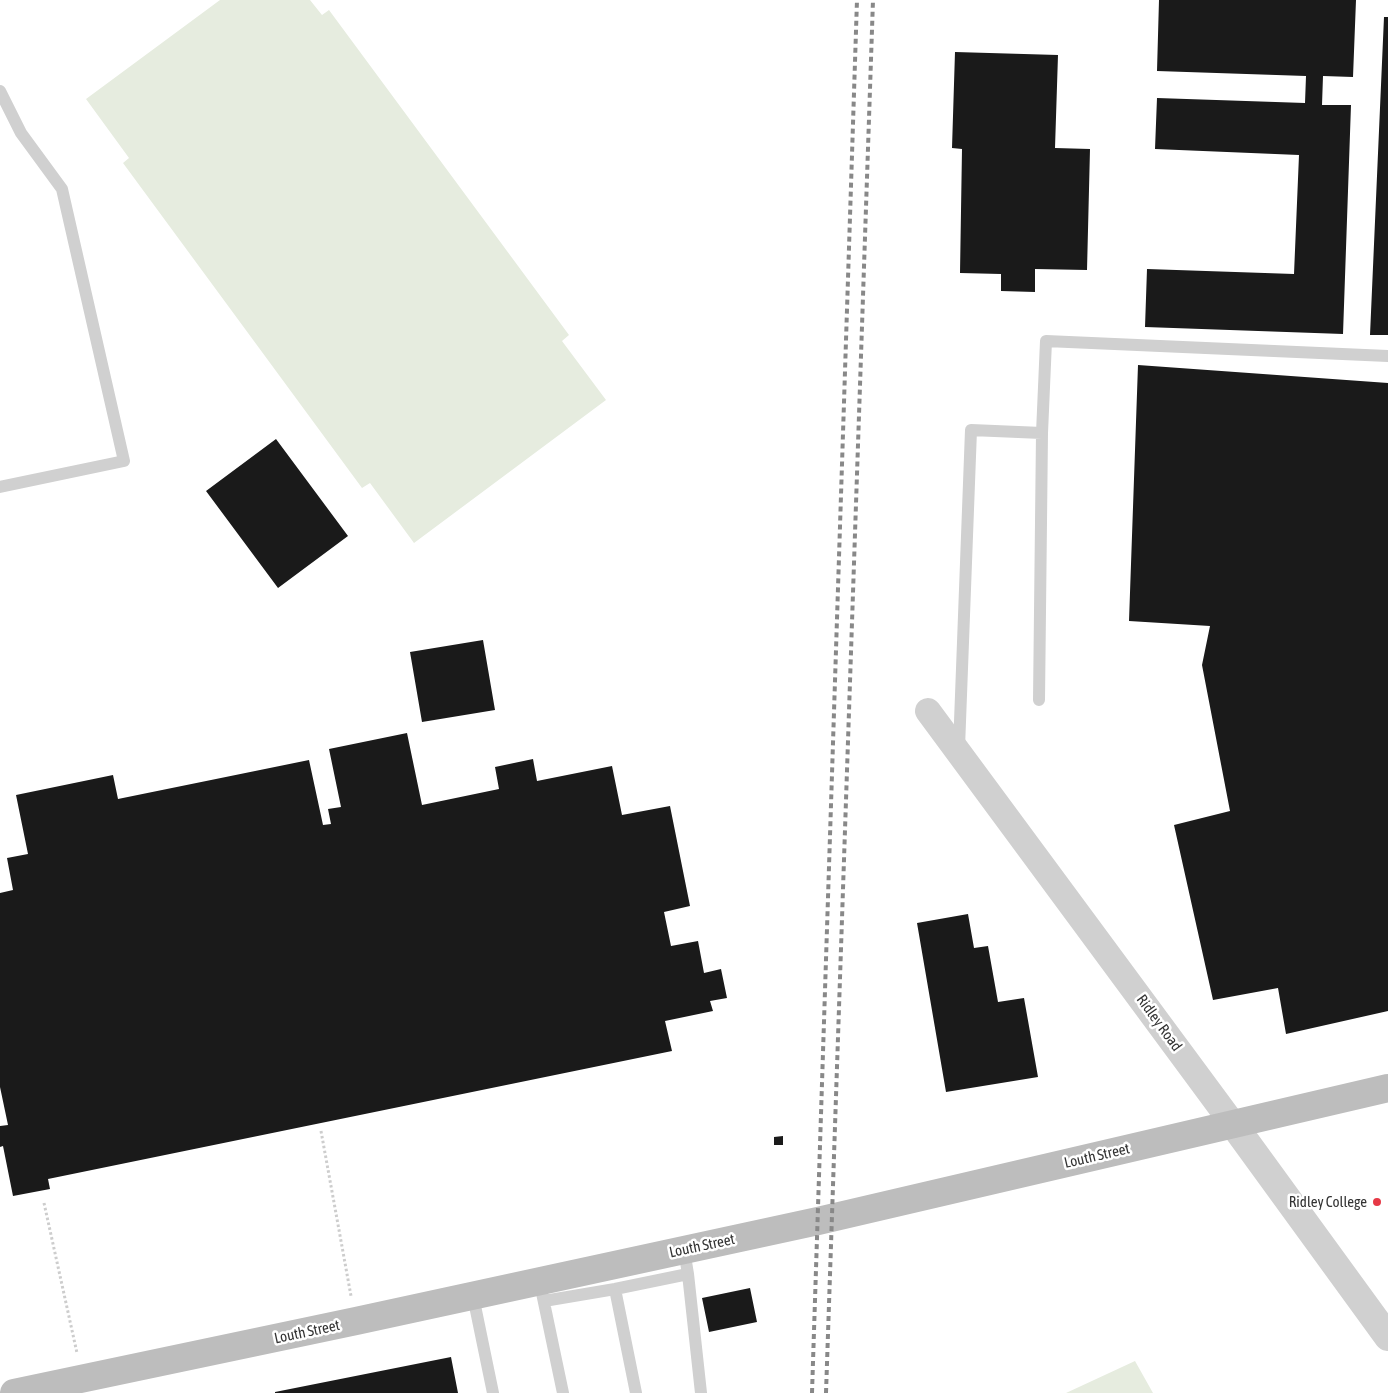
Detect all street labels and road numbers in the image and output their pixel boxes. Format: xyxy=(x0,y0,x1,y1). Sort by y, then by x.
street label: Ridley Road xyxy=(1132,991,1186,1055)
street label: Louth Street xyxy=(1062,1140,1132,1172)
street label: Louth Street xyxy=(668,1230,736,1262)
street label: Louth Street xyxy=(273,1316,341,1348)

